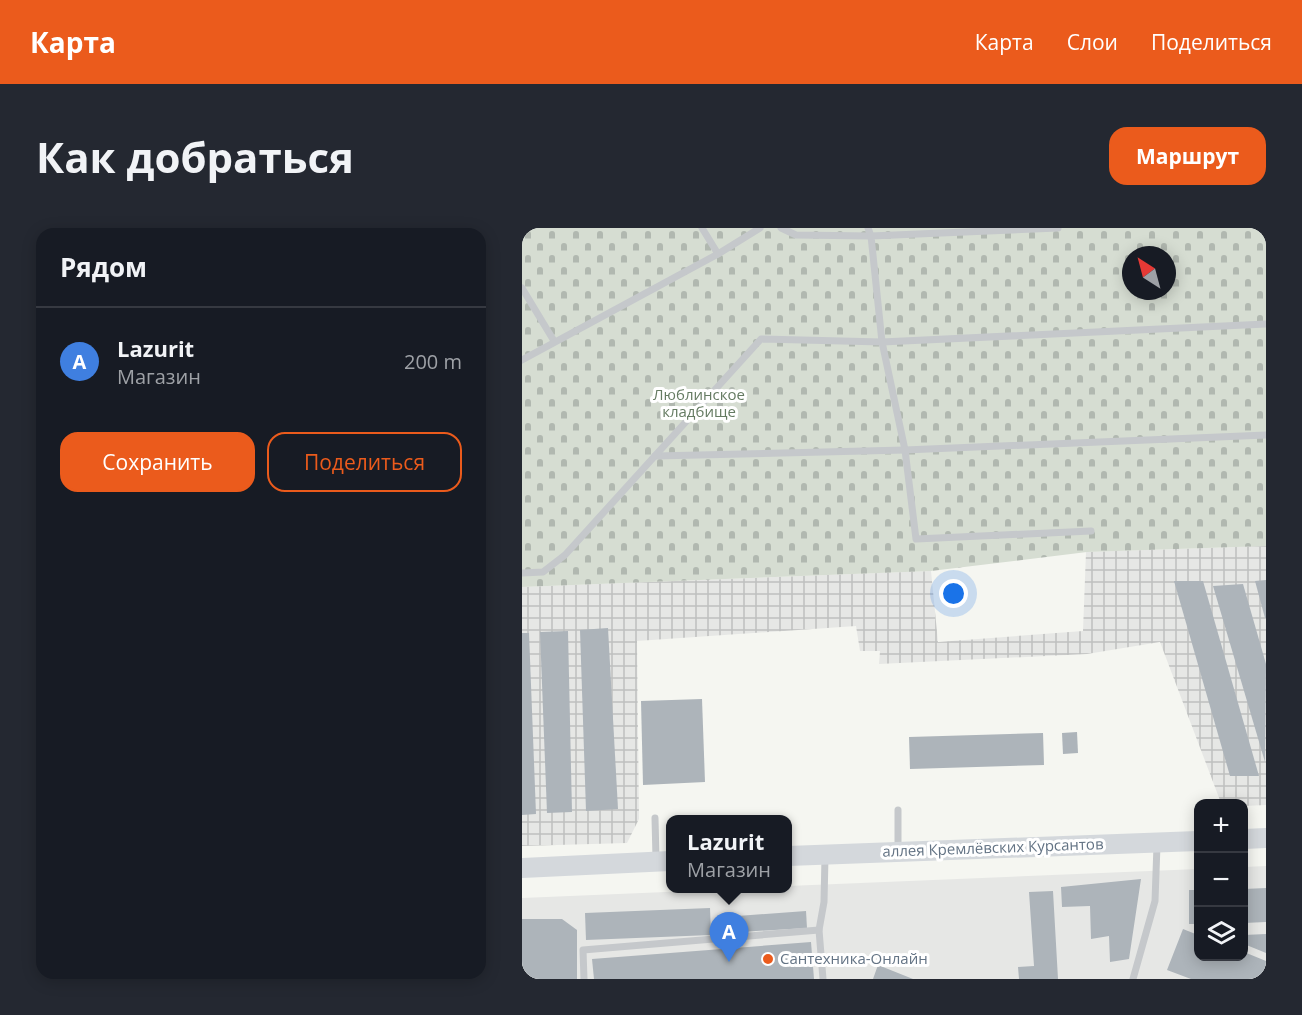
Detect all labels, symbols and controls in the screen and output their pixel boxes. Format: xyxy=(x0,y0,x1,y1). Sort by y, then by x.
text: Карта xyxy=(30,23,116,61)
text: Карта xyxy=(975,28,1034,56)
text: Слои xyxy=(1067,28,1118,56)
text: Поделиться xyxy=(1151,28,1272,56)
button: Маршрут xyxy=(1109,127,1266,185)
text: Как добраться xyxy=(36,128,354,185)
north arrow xyxy=(1122,246,1176,300)
text: Рядом xyxy=(60,249,147,285)
text: Lazurit xyxy=(117,333,194,363)
text: A xyxy=(73,348,86,375)
text: 200 m xyxy=(404,348,462,375)
text: Магазин xyxy=(117,363,201,390)
park label: Люблинское кладбище xyxy=(653,384,745,421)
button: Сохранить xyxy=(60,432,255,492)
button: Поделиться xyxy=(267,432,462,492)
your location xyxy=(939,579,968,608)
map controls xyxy=(1194,799,1248,961)
button: + xyxy=(1194,799,1248,853)
popup xyxy=(666,815,792,893)
text: Lazurit xyxy=(687,826,764,856)
street label: аллея Кремлёвских Курсантов xyxy=(882,833,1104,861)
button: − xyxy=(1194,853,1248,907)
text: Магазин xyxy=(687,856,771,883)
button: layers xyxy=(1194,907,1248,961)
pin: A xyxy=(710,912,748,962)
place label: Сантехника-Онлайн xyxy=(780,948,928,968)
marker: Сантехника-Онлайн xyxy=(761,952,775,966)

